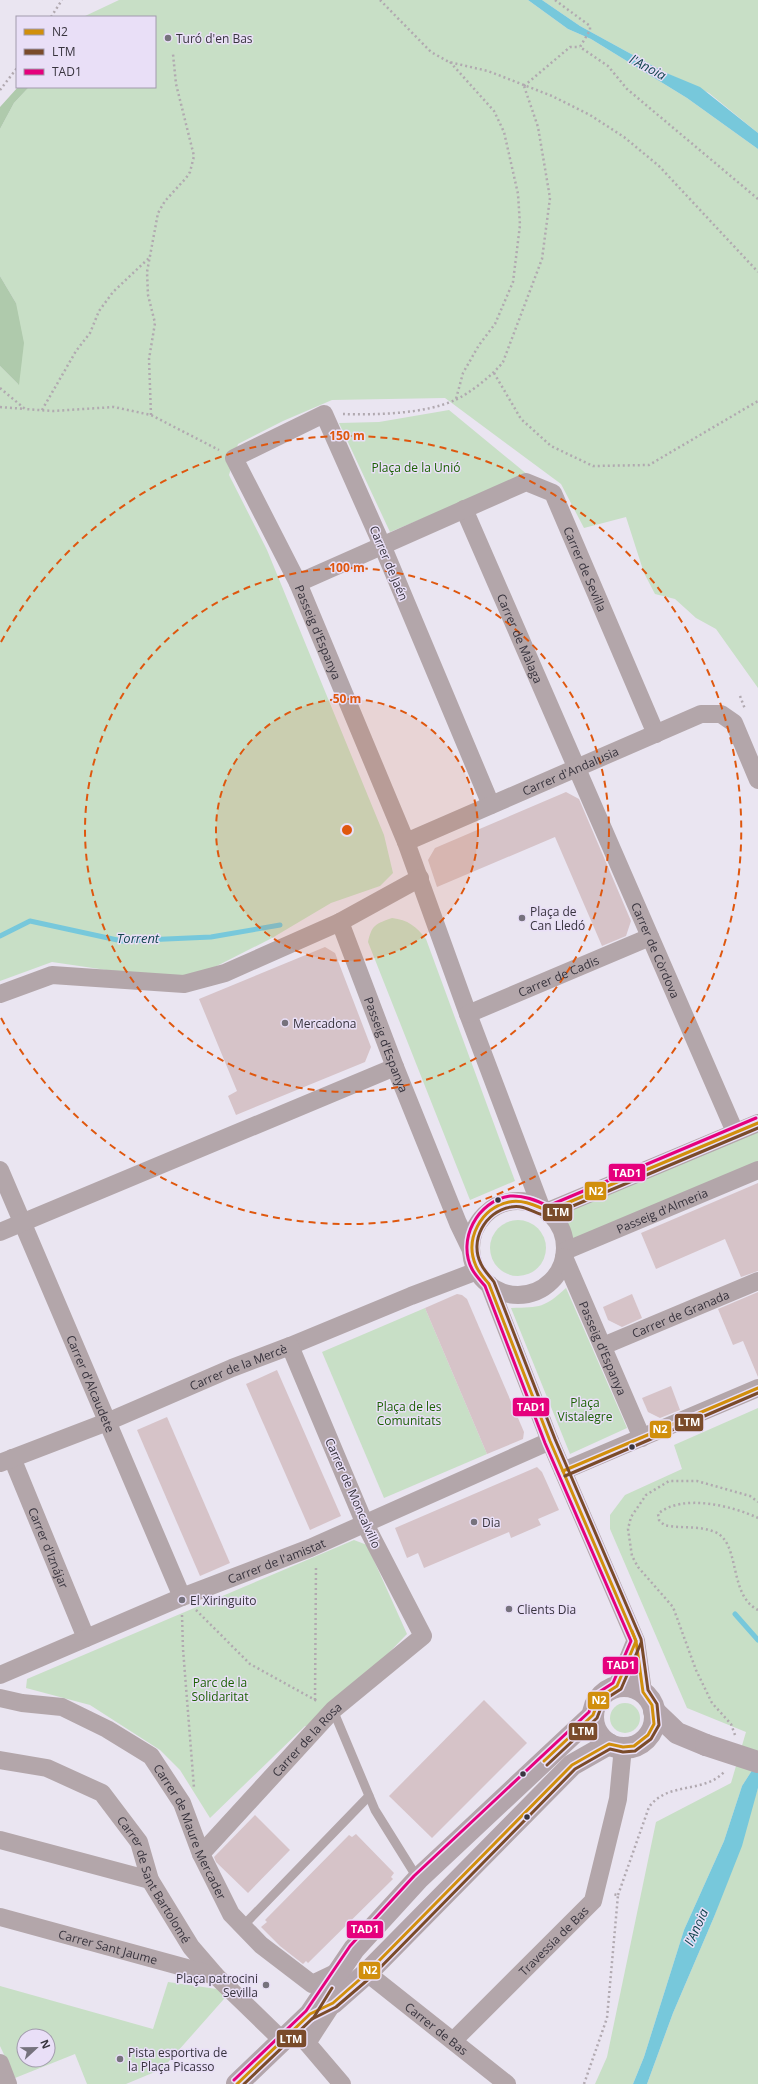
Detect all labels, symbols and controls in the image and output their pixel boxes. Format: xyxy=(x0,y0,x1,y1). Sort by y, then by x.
legend xyxy=(16,16,156,88)
text: N2 xyxy=(52,23,68,40)
place label: Turó d'en Bas xyxy=(176,30,253,47)
marker: Turó d'en Bas xyxy=(163,33,173,43)
text: LTM xyxy=(52,43,76,60)
water label: l'Anoia xyxy=(627,50,670,84)
text: TAD1 xyxy=(52,63,82,80)
text: 150 m xyxy=(329,427,365,444)
park label: Plaça de la Unió xyxy=(372,459,460,476)
street label: Carrer de Jaén xyxy=(366,523,412,603)
street label: Carrer de Sevilla xyxy=(560,524,611,614)
text: 100 m xyxy=(329,559,365,576)
street label: Passeig d'Espanya xyxy=(291,582,346,682)
street label: Carrer de Màlaga xyxy=(493,591,547,686)
text: 50 m xyxy=(333,690,361,707)
street label: Carrer d'Andalusia xyxy=(519,742,621,799)
centre of rings xyxy=(340,823,354,837)
street label: Carrer de Còrdova xyxy=(628,899,684,1001)
place label: Plaça de Can Lledó xyxy=(530,903,585,934)
marker: Plaça de Can Lledó xyxy=(517,913,527,923)
water label: Torrent xyxy=(117,929,160,947)
street label: Carrer de Cadis xyxy=(515,951,602,1000)
street label: Passeig d'Espanya xyxy=(361,994,413,1095)
place label: Mercadona xyxy=(293,1015,356,1032)
marker: Mercadona xyxy=(280,1018,290,1028)
line badge: TAD1 xyxy=(608,1163,646,1182)
text: TAD1 xyxy=(613,1165,641,1180)
line badge: N2 xyxy=(584,1181,607,1201)
text: N2 xyxy=(588,1183,604,1198)
street label: Passeig d'Almeria xyxy=(613,1184,710,1237)
unlabelled marker xyxy=(493,1195,503,1205)
line badge: LTM xyxy=(542,1203,573,1222)
text: LTM xyxy=(547,1204,569,1219)
street label: Carrer de Granada xyxy=(629,1285,732,1342)
street label: Passeig d'Espanya xyxy=(575,1298,631,1398)
street label: Carrer d'Alcaudete xyxy=(63,1332,119,1435)
street label: Carrer de la Mercè xyxy=(187,1339,290,1394)
park label: Plaça Vistalegre xyxy=(558,1394,613,1425)
line badge: TAD1 xyxy=(512,1397,550,1417)
park label: Plaça de les Comunitats xyxy=(376,1398,442,1429)
text: TAD1 xyxy=(517,1399,545,1414)
line badge: LTM xyxy=(674,1413,704,1432)
text: LTM xyxy=(678,1414,700,1429)
line badge: N2 xyxy=(649,1420,672,1439)
text: N2 xyxy=(652,1421,668,1436)
street label: Carrer de Moncalvillo xyxy=(321,1435,385,1551)
unlabelled marker xyxy=(627,1442,637,1452)
street label: Carrer d'Iznájar xyxy=(25,1505,73,1591)
place label: Dia xyxy=(482,1514,500,1531)
marker: Dia xyxy=(469,1517,479,1527)
street label: Carrer de l'amistat xyxy=(225,1534,328,1587)
place label: El Xiringuito xyxy=(190,1592,256,1609)
marker: El Xiringuito xyxy=(177,1595,187,1605)
place label: Clients Dia xyxy=(517,1601,576,1618)
marker: Clients Dia xyxy=(504,1604,514,1614)
line badge: TAD1 xyxy=(602,1656,639,1675)
text: TAD1 xyxy=(607,1657,635,1672)
park label: Parc de la Solidaritat xyxy=(191,1674,249,1705)
line badge: N2 xyxy=(587,1691,610,1710)
text: N2 xyxy=(591,1692,607,1707)
street label: Carrer de la Rosa xyxy=(268,1698,345,1780)
line badge: LTM xyxy=(568,1722,598,1741)
text: LTM xyxy=(572,1723,594,1738)
street label: Carrer de Maure Mercader xyxy=(150,1760,231,1902)
unlabelled marker xyxy=(518,1769,528,1779)
street label: Carrer de Sant Bartolomé xyxy=(114,1812,195,1946)
unlabelled marker xyxy=(522,1812,532,1822)
street label: Travessia de Bas xyxy=(515,1902,592,1979)
water label: l'Anoia xyxy=(680,1905,712,1948)
line badge: TAD1 xyxy=(346,1920,384,1939)
text: TAD1 xyxy=(351,1921,379,1936)
street label: Carrer Sant Jaume xyxy=(57,1925,160,1968)
line badge: N2 xyxy=(358,1961,381,1980)
text: N2 xyxy=(362,1962,378,1977)
place label: Plaça patrocini Sevilla xyxy=(176,1970,258,2001)
marker: Plaça patrocini Sevilla xyxy=(261,1980,271,1990)
street label: Carrer de Bas xyxy=(402,1998,472,2059)
north arrow xyxy=(16,2028,56,2068)
line badge: LTM xyxy=(276,2029,307,2048)
text: LTM xyxy=(280,2031,302,2046)
text: N xyxy=(37,2037,54,2051)
place label: Pista esportiva de la Plaça Picasso xyxy=(128,2044,227,2075)
marker: Pista esportiva de la Plaça Picasso xyxy=(115,2054,125,2064)

